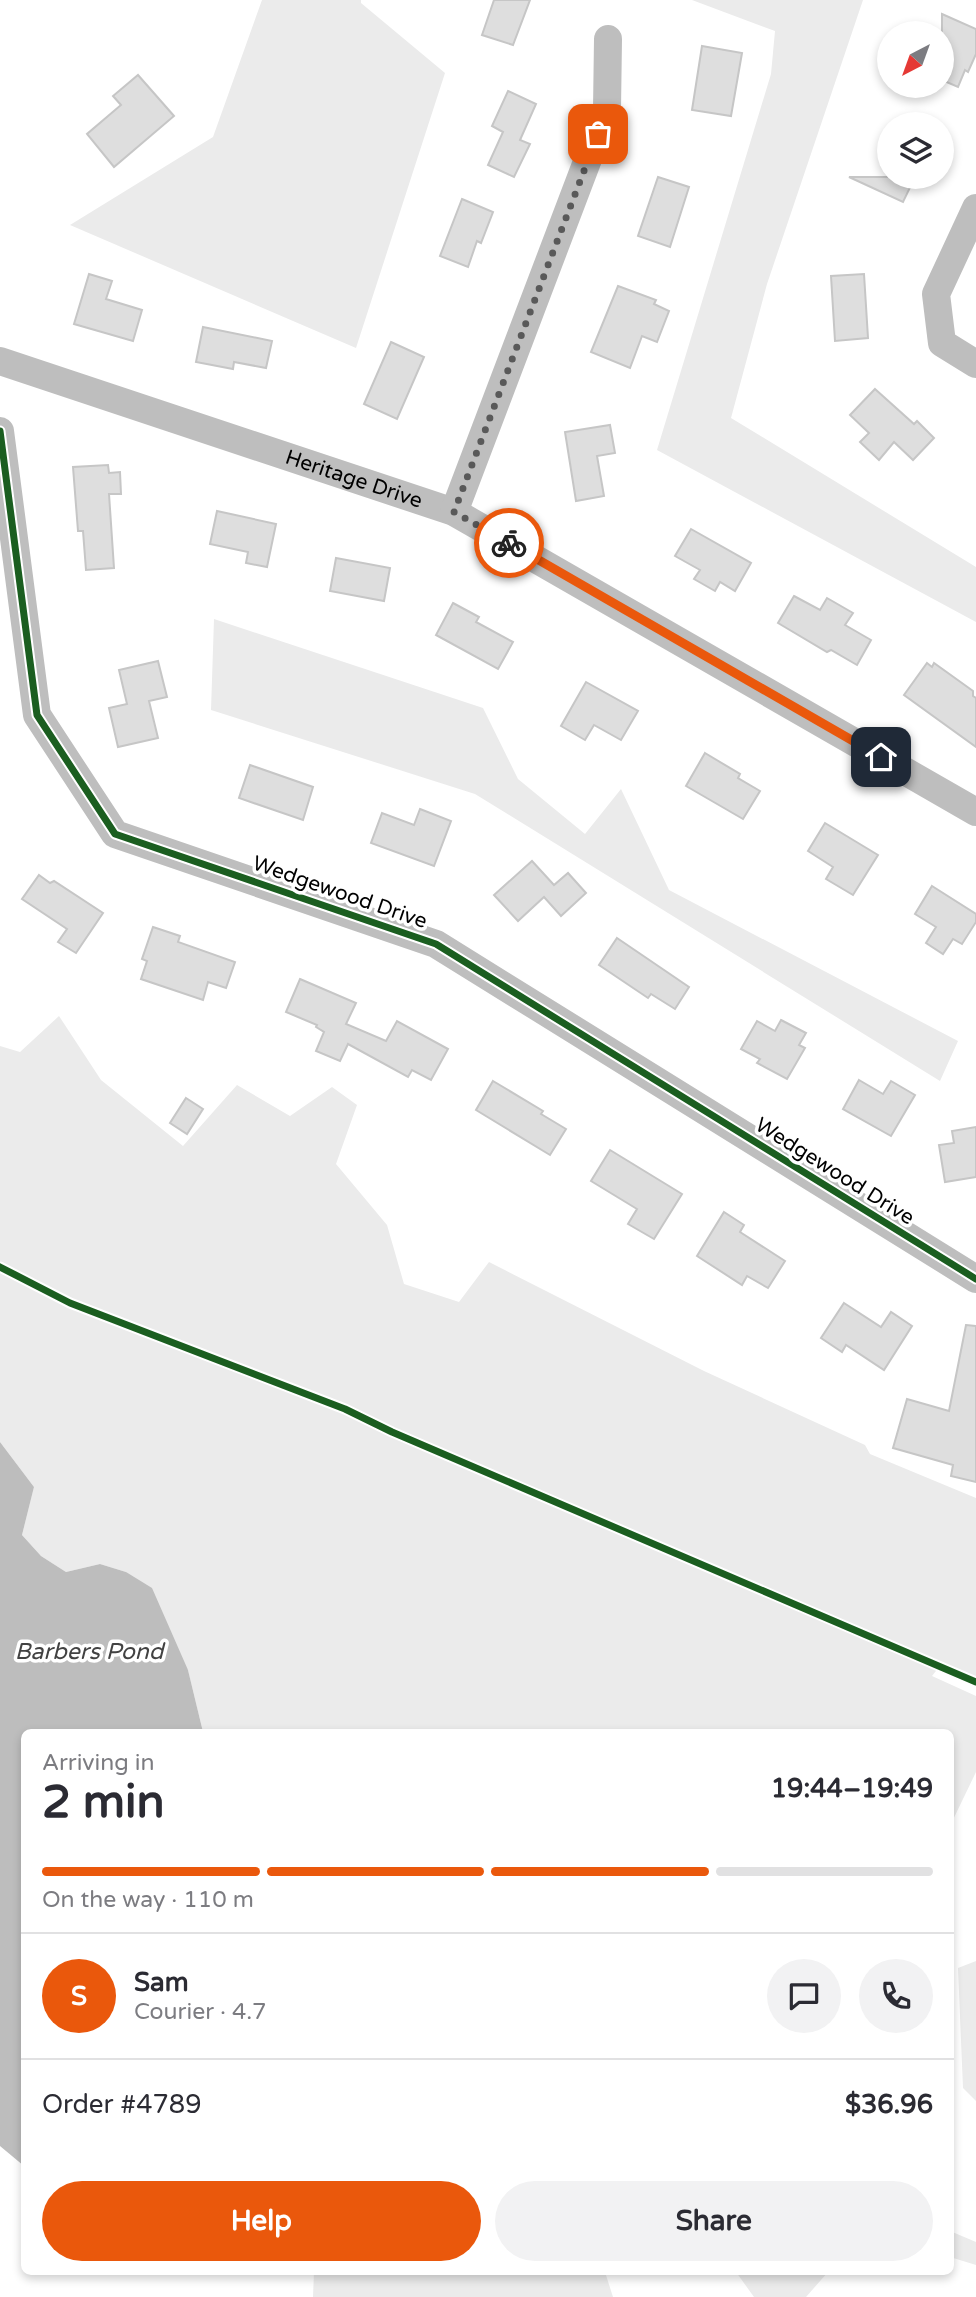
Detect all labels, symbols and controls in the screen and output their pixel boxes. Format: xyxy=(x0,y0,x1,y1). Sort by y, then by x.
north arrow xyxy=(877,21,954,98)
map controls xyxy=(877,21,954,189)
pin xyxy=(568,104,628,164)
button: layers xyxy=(877,112,954,189)
icon: bag xyxy=(579,115,617,153)
street label: Heritage Drive xyxy=(282,445,426,514)
courier xyxy=(474,508,544,578)
icon: bike xyxy=(490,524,528,562)
pin xyxy=(851,727,911,787)
icon: home xyxy=(862,738,900,776)
street label: Wedgewood Drive xyxy=(249,851,430,934)
street label: Wedgewood Drive xyxy=(751,1112,919,1231)
water label: Barbers Pond xyxy=(15,1638,166,1666)
text: Arriving in xyxy=(42,1749,155,1777)
text: 19:44–19:49 xyxy=(771,1773,933,1804)
text: 2 min xyxy=(42,1775,165,1830)
text: On the way · 110 m xyxy=(42,1886,254,1914)
button: chat xyxy=(767,1959,841,2033)
button: phone xyxy=(859,1959,933,2033)
text: Sam xyxy=(134,1967,189,1998)
text: S xyxy=(71,1981,87,2012)
text: Courier · 4.7 xyxy=(134,1998,267,2026)
text: Order #4789 xyxy=(42,2089,202,2120)
text: $36.96 xyxy=(845,2089,933,2120)
button: Help xyxy=(42,2181,481,2261)
button: Share xyxy=(495,2181,933,2261)

